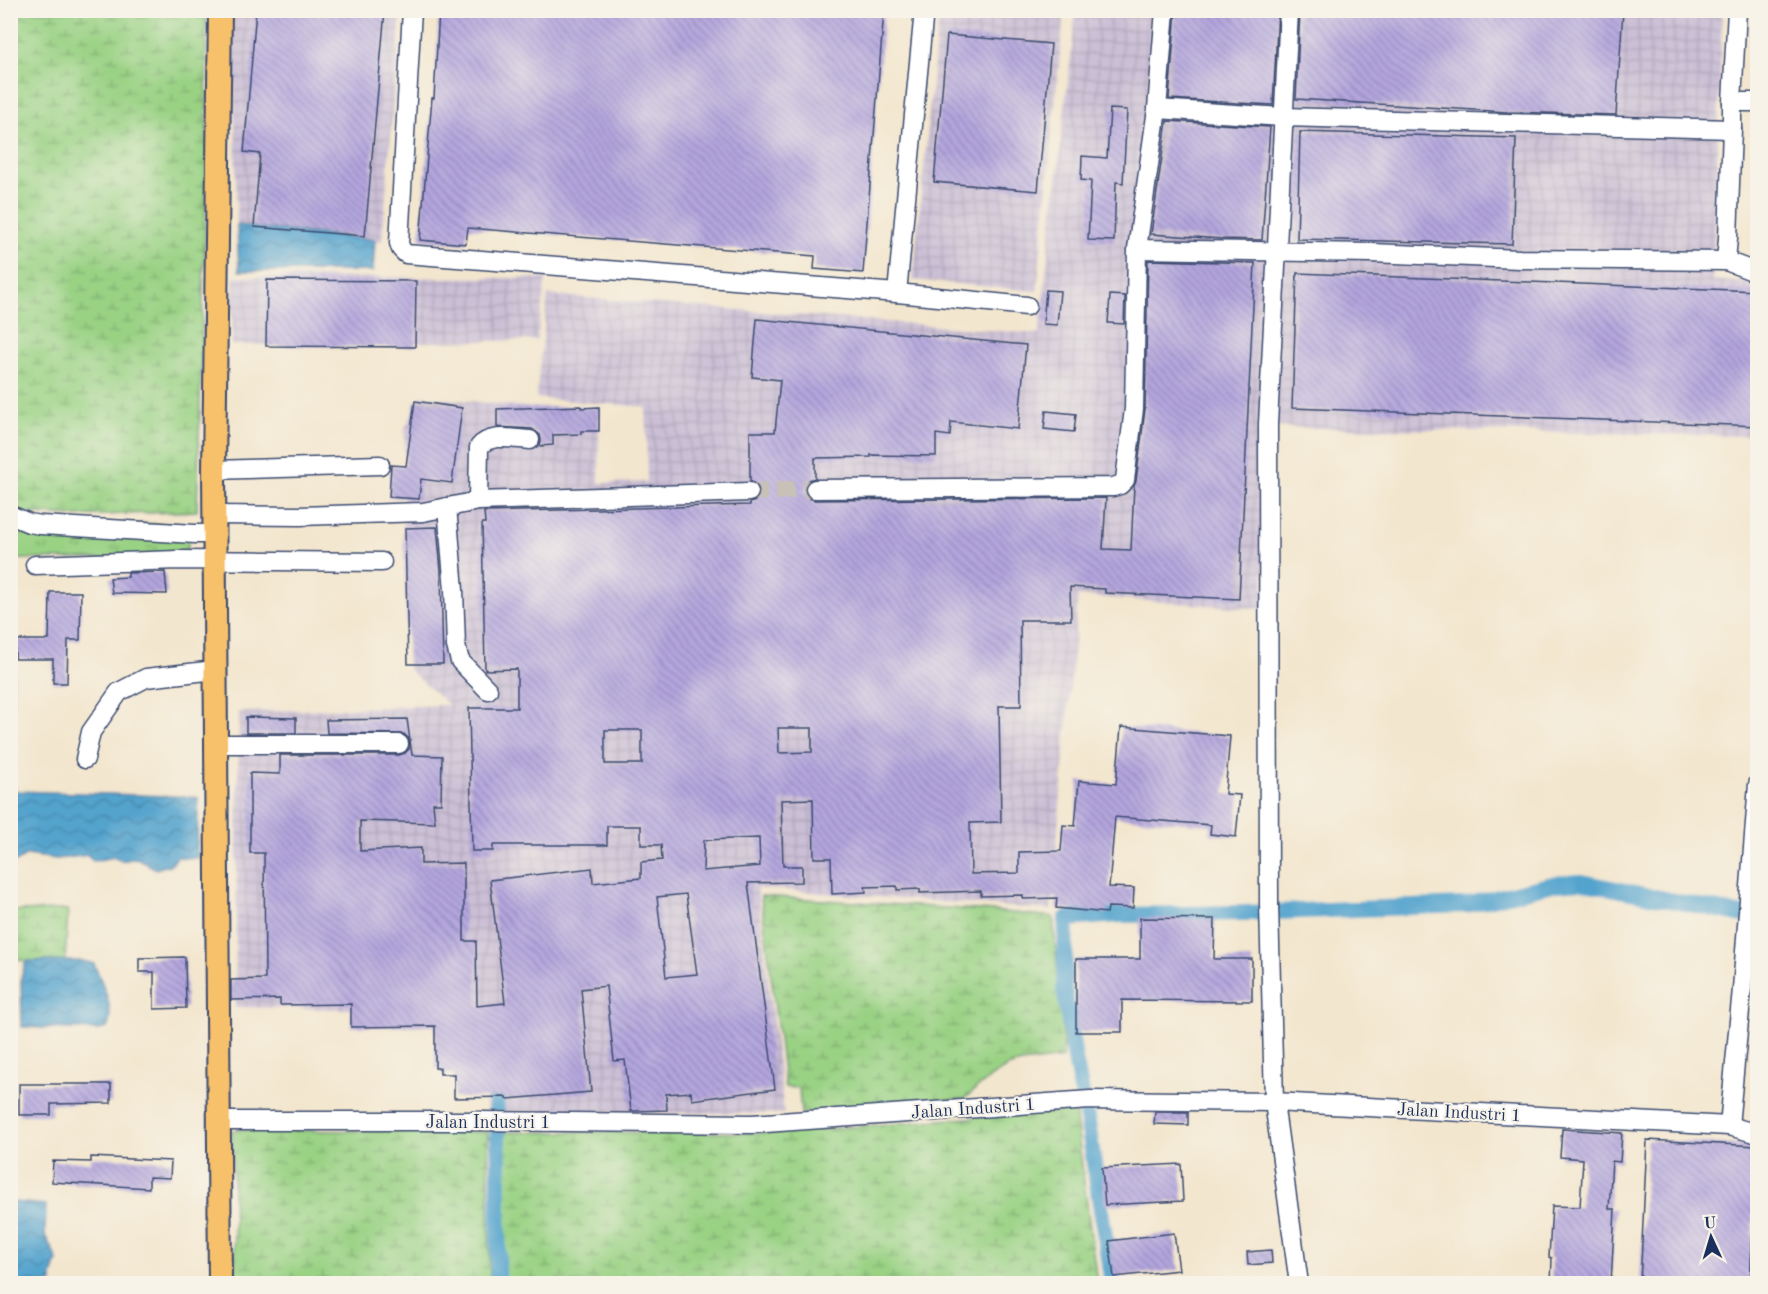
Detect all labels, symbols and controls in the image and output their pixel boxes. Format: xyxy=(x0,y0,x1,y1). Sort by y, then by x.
street label: Jalan Industri 1 xyxy=(910,1096,1036,1122)
street label: Jalan Industri 1 xyxy=(1396,1101,1522,1125)
street label: Jalan Industri 1 xyxy=(426,1114,550,1132)
north arrow xyxy=(1681,1207,1741,1267)
text: U xyxy=(1703,1216,1717,1232)

